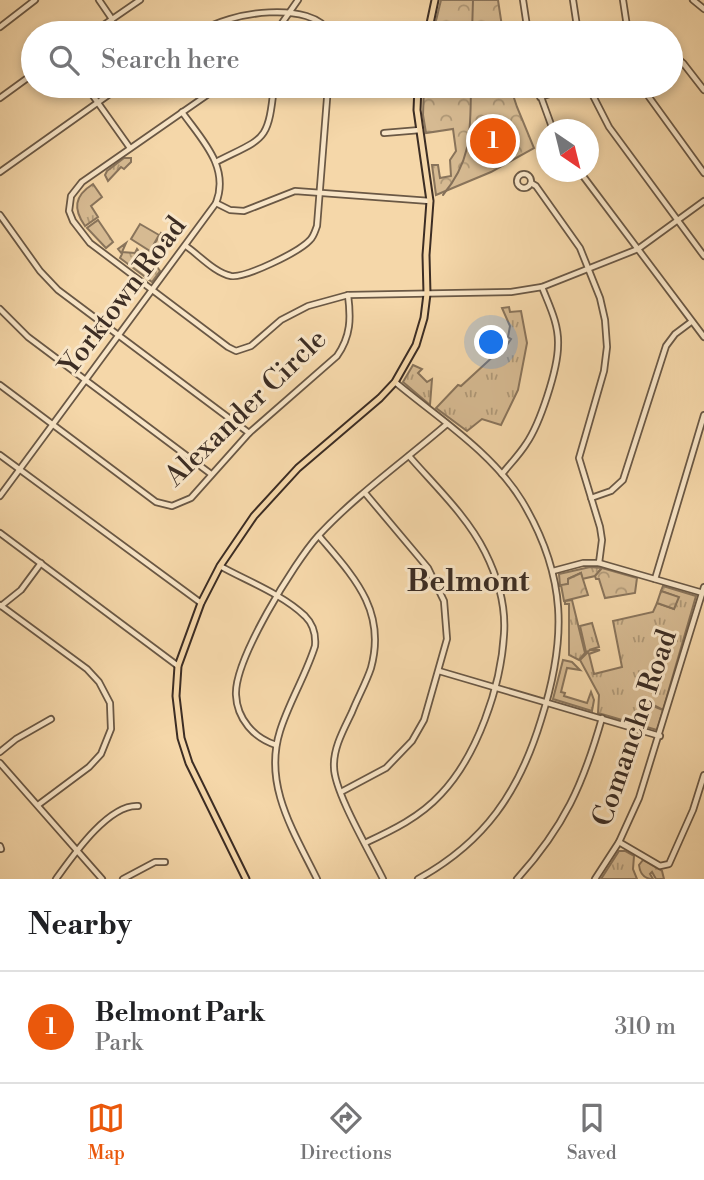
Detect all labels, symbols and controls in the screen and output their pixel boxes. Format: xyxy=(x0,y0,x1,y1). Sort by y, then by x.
search box xyxy=(21,21,683,98)
icon: search xyxy=(45,41,83,79)
text: Search here xyxy=(101,44,240,76)
pin: 1 xyxy=(470,115,516,167)
north arrow xyxy=(536,119,599,182)
street label: Yorktown Road xyxy=(51,210,194,384)
street label: Alexander Circle xyxy=(157,322,334,495)
your location xyxy=(474,325,508,359)
district label: Belmont xyxy=(407,563,530,601)
street label: Comanche Road xyxy=(585,625,685,831)
text: Nearby xyxy=(28,906,132,944)
text: Belmont Park xyxy=(95,997,265,1029)
text: 1 xyxy=(45,1013,57,1041)
text: 310 m xyxy=(615,1013,676,1041)
text: Park xyxy=(95,1029,143,1057)
tab: Map xyxy=(87,1099,125,1165)
tab: Directions xyxy=(300,1099,392,1165)
tab: Saved xyxy=(567,1099,617,1165)

